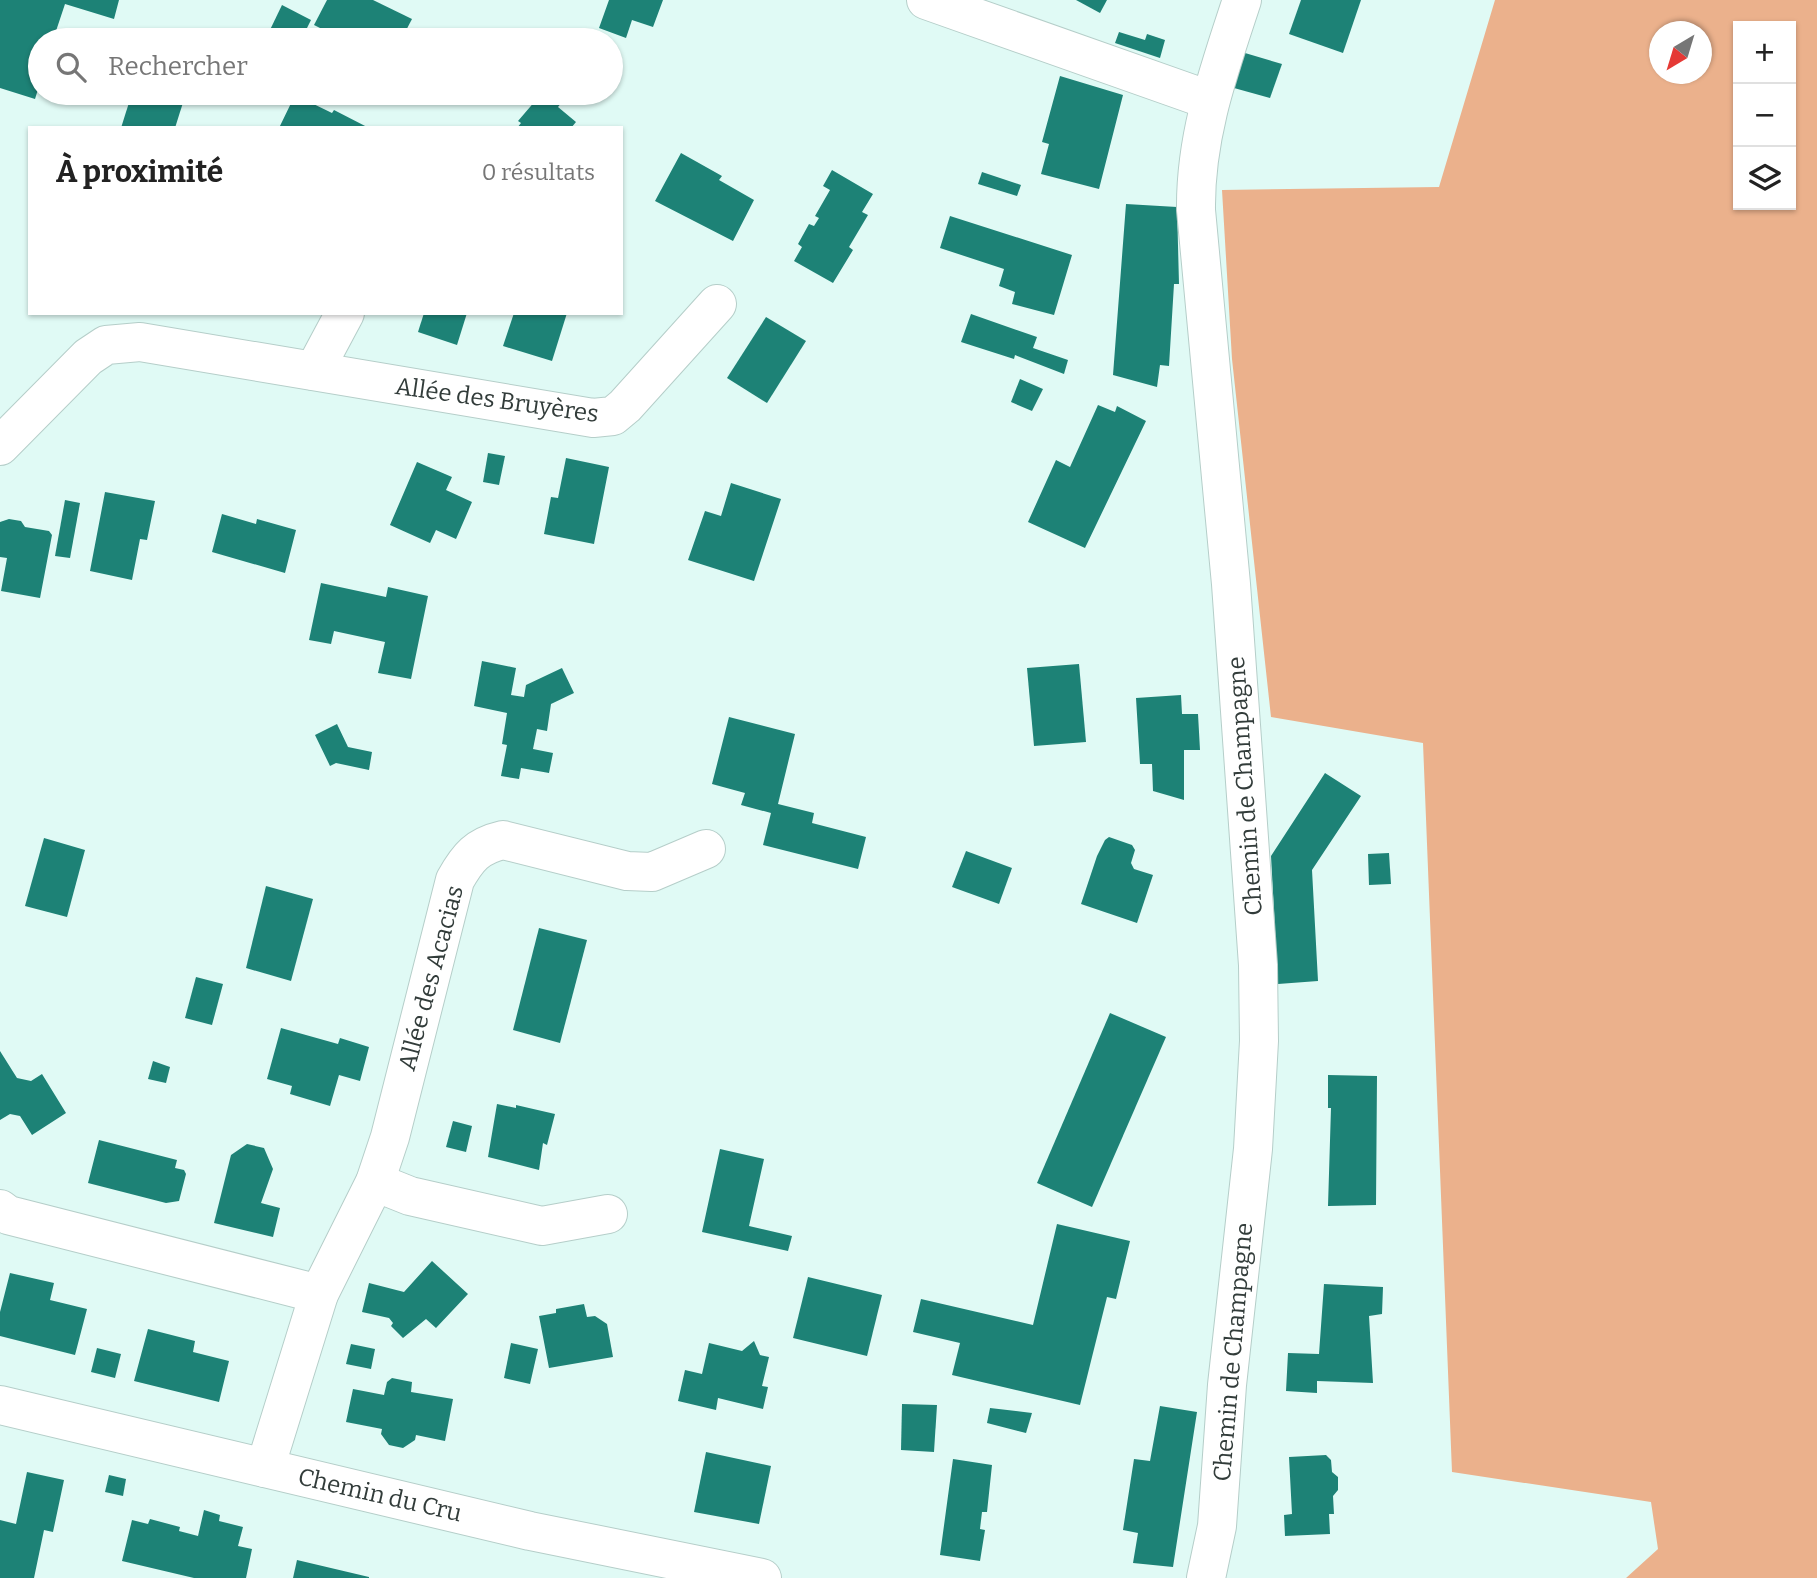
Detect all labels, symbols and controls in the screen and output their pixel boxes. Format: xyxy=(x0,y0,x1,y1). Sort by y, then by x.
north arrow xyxy=(1649,21,1712,84)
map controls xyxy=(1733,21,1796,210)
button: + xyxy=(1733,21,1796,84)
search box xyxy=(28,28,623,105)
icon: search xyxy=(52,48,90,86)
text: Rechercher xyxy=(108,51,248,82)
button: − xyxy=(1733,84,1796,147)
button: layers xyxy=(1733,147,1796,210)
text: À proximité xyxy=(56,154,223,190)
text: 0 résultats xyxy=(482,158,595,186)
street label: Allée des Bruyères xyxy=(393,372,601,428)
street label: Chemin de Champagne xyxy=(1222,656,1268,916)
street label: Allée des Acacias xyxy=(393,883,469,1073)
street label: Chemin de Champagne xyxy=(1208,1221,1258,1483)
street label: Chemin du Cru xyxy=(296,1463,465,1527)

